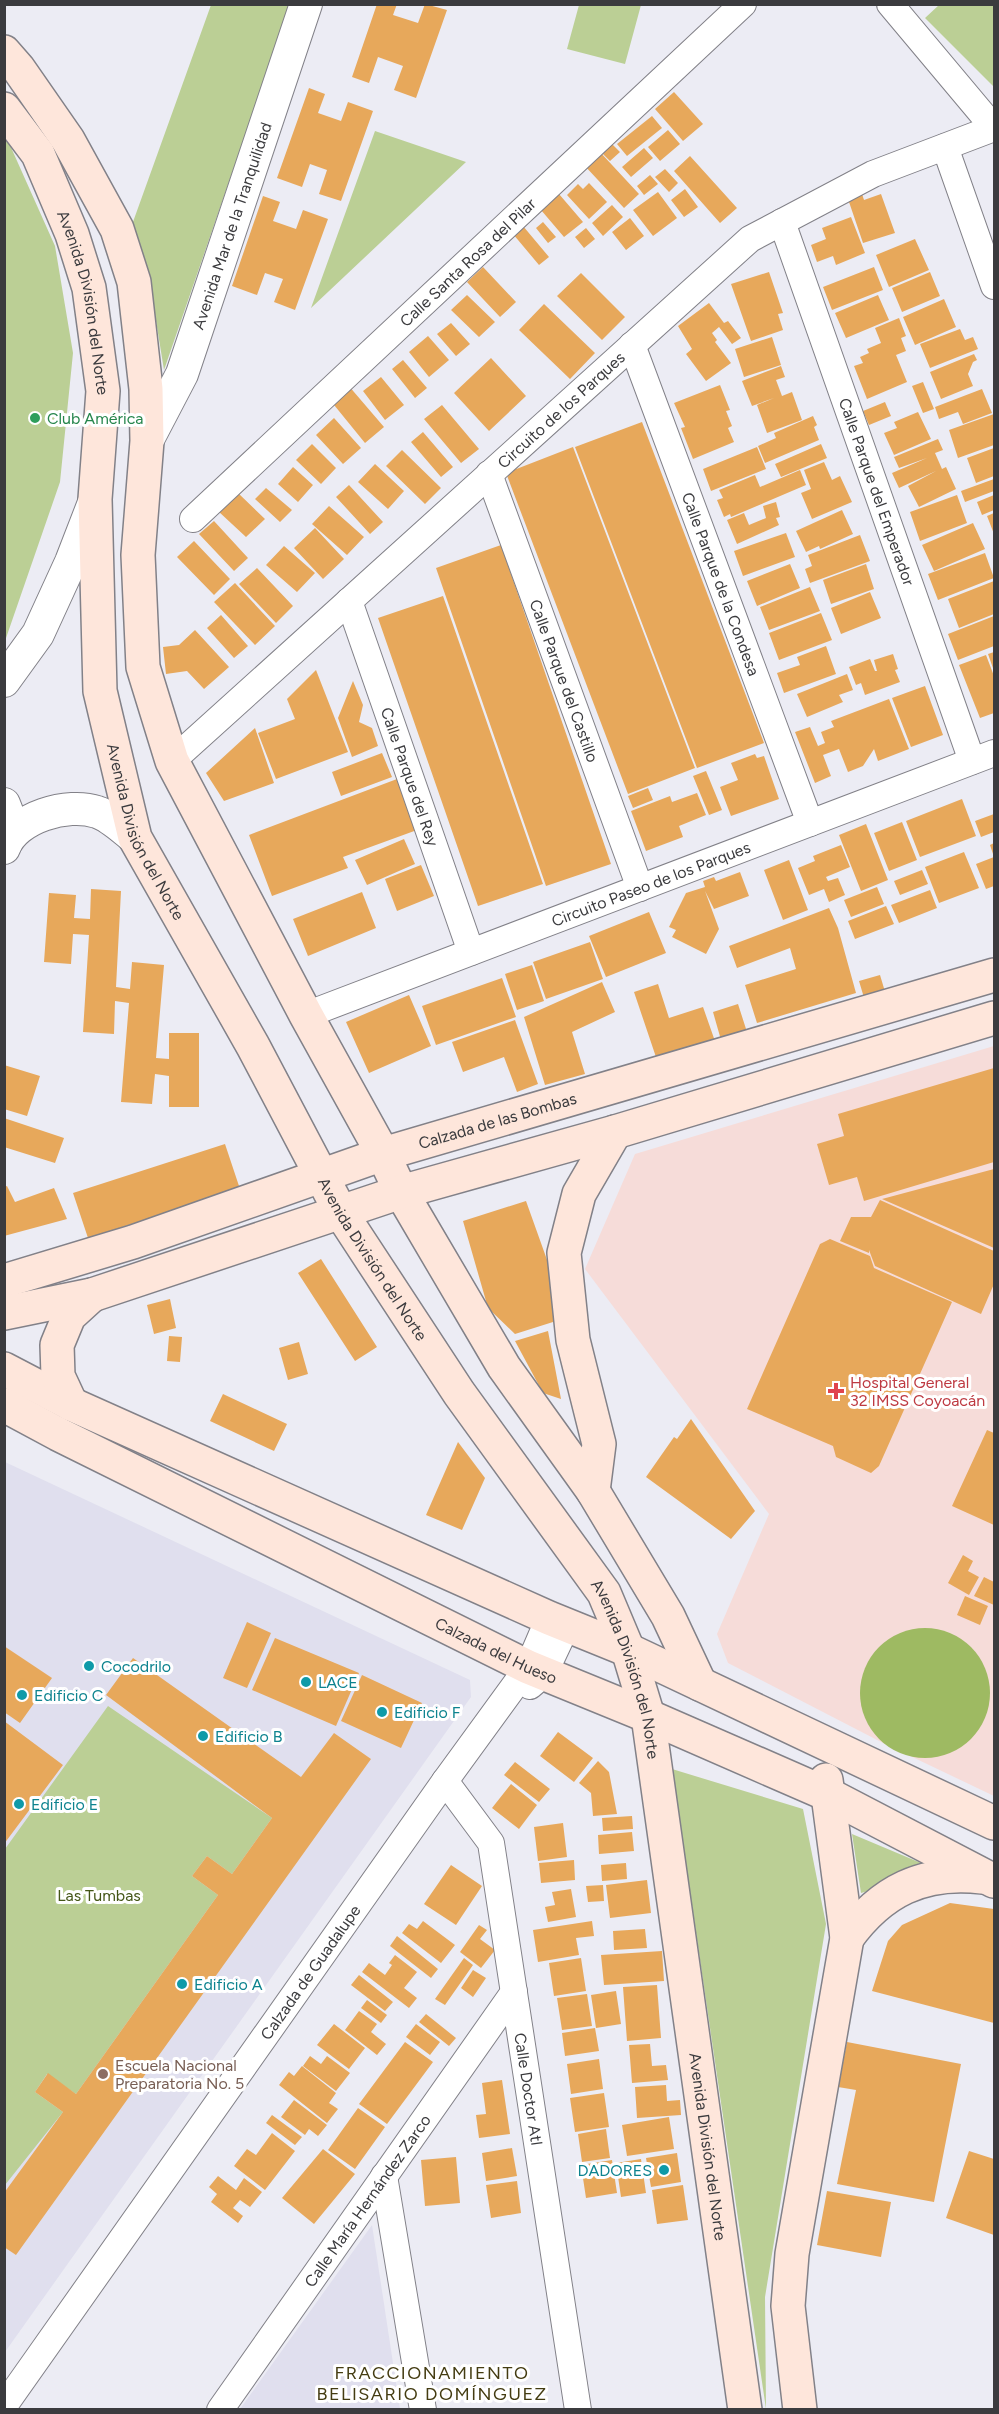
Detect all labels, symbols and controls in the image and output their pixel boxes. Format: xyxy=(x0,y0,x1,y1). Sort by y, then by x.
street label: Avenida Mar de la Tranquilidad xyxy=(188,120,275,332)
street label: Calle Santa Rosa del Pilar xyxy=(396,193,540,330)
street label: Avenida División del Norte xyxy=(53,207,113,396)
street label: Circuito de los Parques xyxy=(493,348,628,472)
street label: Calle Parque del Emperador xyxy=(835,395,919,589)
place label: Club América xyxy=(47,409,143,428)
marker: Club América xyxy=(28,411,42,425)
street label: Calle Parque de la Condesa xyxy=(678,490,764,678)
street label: Calle Parque del Castillo xyxy=(526,597,603,765)
street label: Calle Parque del Rey xyxy=(377,705,443,849)
street label: Avenida División del Norte xyxy=(103,741,189,923)
street label: Circuito Paseo de los Parques xyxy=(549,837,753,930)
street label: Calzada de las Bombas xyxy=(416,1088,579,1153)
street label: Avenida División del Norte xyxy=(314,1174,432,1344)
place label: Hospital General 32 IMSS Coyoacán xyxy=(850,1373,985,1410)
marker: Hospital General 32 IMSS Coyoacán xyxy=(827,1382,845,1400)
street label: Avenida División del Norte xyxy=(587,1575,663,1760)
street label: Calzada del Hueso xyxy=(432,1613,560,1687)
place label: Cocodrilo xyxy=(101,1657,171,1676)
marker: Cocodrilo xyxy=(82,1659,96,1673)
place label: LACE xyxy=(318,1673,358,1692)
marker: LACE xyxy=(299,1675,313,1689)
place label: Edificio C xyxy=(34,1686,103,1705)
marker: Edificio C xyxy=(15,1688,29,1702)
place label: Edificio F xyxy=(394,1703,461,1722)
marker: Edificio F xyxy=(375,1705,389,1719)
place label: Edificio B xyxy=(215,1727,283,1746)
marker: Edificio B xyxy=(196,1729,210,1743)
place label: Edificio E xyxy=(31,1795,98,1814)
marker: Edificio E xyxy=(12,1797,26,1811)
park label: Las Tumbas xyxy=(57,1886,141,1905)
street label: Calzada de Guadalupe xyxy=(256,1901,364,2043)
place label: Edificio A xyxy=(194,1975,263,1994)
marker: Edificio A xyxy=(175,1977,189,1991)
street label: Calle Doctor Atl xyxy=(511,2031,547,2146)
street label: Avenida División del Norte xyxy=(686,2051,731,2242)
place label: Escuela Nacional Preparatoria No. 5 xyxy=(115,2056,244,2093)
marker: Escuela Nacional Preparatoria No. 5 xyxy=(96,2067,110,2081)
street label: Calle María Hernández Zarco xyxy=(300,2111,434,2291)
place label: DADORES xyxy=(577,2161,652,2180)
marker: DADORES xyxy=(657,2163,671,2177)
district label: FRACCIONAMIENTO BELISARIO DOMÍNGUEZ xyxy=(316,2362,548,2405)

